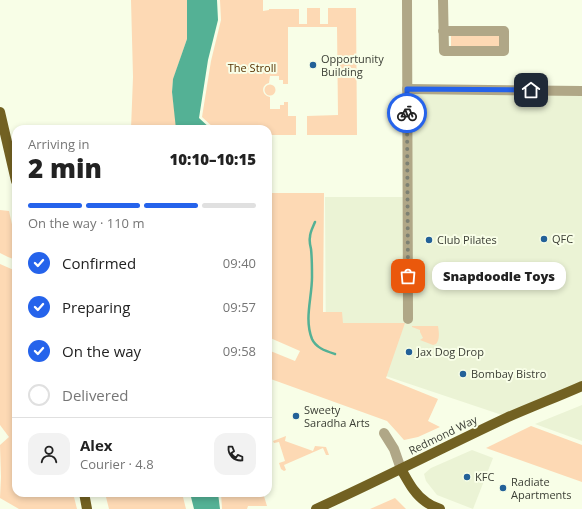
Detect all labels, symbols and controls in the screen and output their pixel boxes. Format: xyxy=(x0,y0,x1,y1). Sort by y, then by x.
place label: Opportunity Building xyxy=(321,51,384,79)
park label: The Stroll xyxy=(228,60,276,75)
marker: Opportunity Building xyxy=(308,60,318,70)
pin xyxy=(514,73,548,107)
icon: home xyxy=(520,79,542,101)
courier xyxy=(387,93,427,133)
icon: bike xyxy=(396,102,418,124)
text: Arriving in xyxy=(28,135,90,153)
text: 10:10–10:15 xyxy=(170,149,256,169)
text: 2 min xyxy=(28,150,102,186)
text: On the way · 110 m xyxy=(28,214,144,232)
place label: QFC xyxy=(552,231,573,246)
place label: Club Pilates xyxy=(437,232,497,247)
marker: QFC xyxy=(539,234,549,244)
marker: Club Pilates xyxy=(424,235,434,245)
icon: check xyxy=(28,252,50,274)
text: Confirmed xyxy=(62,253,136,273)
text: 09:40 xyxy=(223,254,256,272)
pin xyxy=(391,259,425,293)
callout: Snapdoodle Toys xyxy=(432,262,566,290)
icon: bag xyxy=(397,265,419,287)
text: Snapdoodle Toys xyxy=(443,267,555,285)
icon: check xyxy=(28,296,50,318)
text: Preparing xyxy=(62,297,130,317)
text: 09:57 xyxy=(223,298,256,316)
icon: check xyxy=(28,340,50,362)
text: On the way xyxy=(62,341,141,361)
text: 09:58 xyxy=(223,342,256,360)
place label: Jax Dog Drop xyxy=(416,344,484,359)
marker: Jax Dog Drop xyxy=(404,347,414,357)
place label: Bombay Bistro xyxy=(471,366,547,381)
marker: Bombay Bistro xyxy=(458,369,468,379)
text: Delivered xyxy=(62,385,129,405)
place label: Sweety Saradha Arts xyxy=(304,402,370,430)
marker: Sweety Saradha Arts xyxy=(291,411,301,421)
street label: Redmond Way xyxy=(406,411,480,458)
button: person xyxy=(28,433,70,475)
button: phone xyxy=(214,433,256,475)
text: Alex xyxy=(80,435,112,455)
text: Courier · 4.8 xyxy=(80,455,154,473)
place label: KFC xyxy=(475,469,494,484)
marker: KFC xyxy=(462,472,472,482)
place label: Radiate Apartments xyxy=(511,474,571,502)
marker: Radiate Apartments xyxy=(498,483,508,493)

